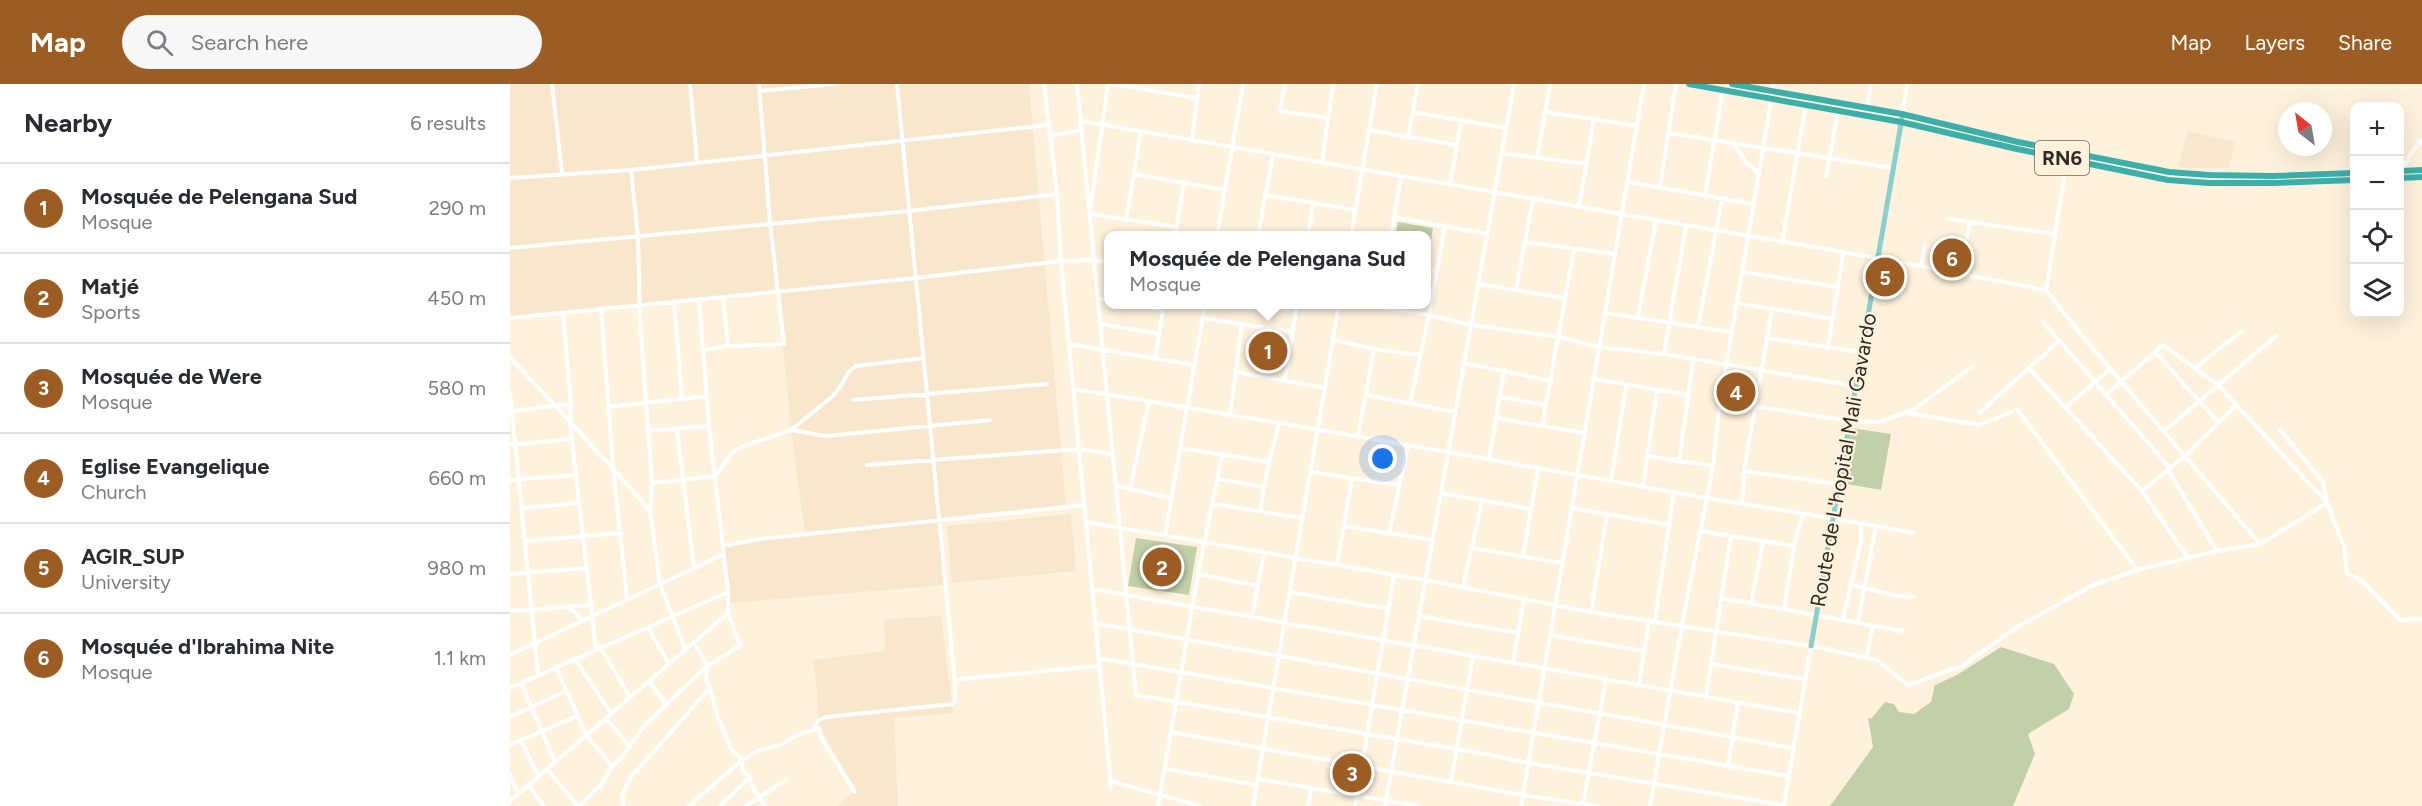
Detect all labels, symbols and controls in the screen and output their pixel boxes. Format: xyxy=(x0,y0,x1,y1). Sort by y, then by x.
search box xyxy=(122,15,542,69)
text: Map xyxy=(30,25,86,59)
icon: search xyxy=(143,26,176,59)
text: Search here xyxy=(191,29,308,56)
text: Map xyxy=(2171,30,2211,55)
text: Layers xyxy=(2244,30,2305,55)
text: Share xyxy=(2338,30,2392,55)
north arrow xyxy=(2278,102,2332,156)
map controls xyxy=(2350,102,2404,318)
button: + xyxy=(2350,102,2404,156)
text: Nearby xyxy=(24,107,112,139)
text: 6 results xyxy=(410,111,486,135)
road number: RN6 xyxy=(2035,141,2089,175)
button: − xyxy=(2350,156,2404,210)
text: Mosquée de Pelengana Sud xyxy=(81,183,357,210)
text: 1 xyxy=(39,196,48,220)
text: 290 m xyxy=(429,196,486,220)
text: Mosque xyxy=(81,210,152,234)
button: locate xyxy=(2350,210,2404,264)
popup xyxy=(1104,231,1431,309)
pin: 6 xyxy=(1932,236,1972,280)
text: Mosquée de Pelengana Sud xyxy=(1129,245,1406,272)
pin: 5 xyxy=(1866,254,1904,300)
button: layers xyxy=(2350,264,2404,318)
text: Mosque xyxy=(1129,272,1201,296)
text: Matjé xyxy=(81,273,139,300)
text: 2 xyxy=(38,286,49,310)
text: 450 m xyxy=(427,286,486,310)
text: Sports xyxy=(81,300,140,324)
street label: Route de L'hopital Mali Gavardo xyxy=(1805,311,1881,609)
pin: 1 xyxy=(1248,328,1287,374)
text: Mosquée de Were xyxy=(81,363,262,390)
pin: 4 xyxy=(1716,370,1756,414)
text: 3 xyxy=(38,376,49,400)
text: 580 m xyxy=(427,376,486,400)
text: Mosque xyxy=(81,390,152,414)
your location xyxy=(1368,444,1397,473)
text: Eglise Evangelique xyxy=(81,453,269,480)
text: 4 xyxy=(37,466,50,490)
text: 660 m xyxy=(429,466,486,490)
text: Church xyxy=(81,480,146,504)
text: AGIR_SUP xyxy=(81,543,184,570)
pin: 2 xyxy=(1142,544,1182,590)
text: 5 xyxy=(38,556,49,580)
text: 980 m xyxy=(428,556,486,580)
text: University xyxy=(81,570,171,594)
text: Mosquée d'Ibrahima Nite xyxy=(81,633,334,660)
text: 6 xyxy=(38,646,49,670)
text: 1.1 km xyxy=(434,646,486,670)
text: Mosque xyxy=(81,660,152,684)
pin: 3 xyxy=(1332,750,1372,796)

